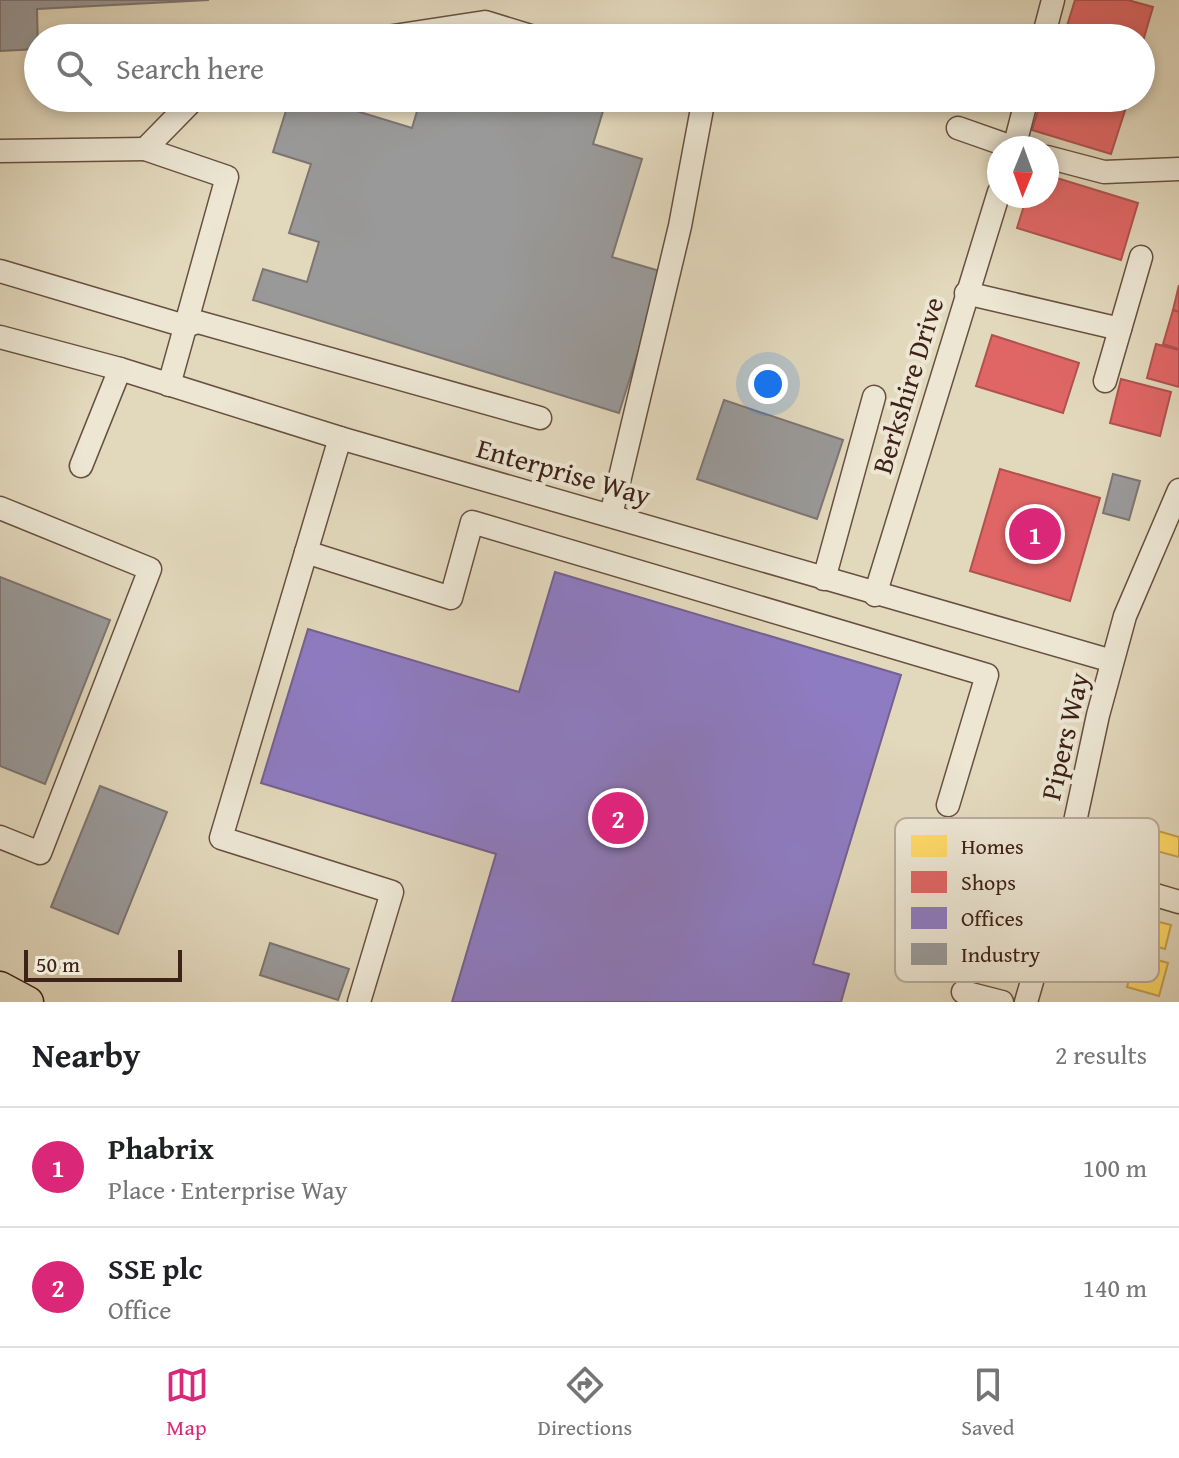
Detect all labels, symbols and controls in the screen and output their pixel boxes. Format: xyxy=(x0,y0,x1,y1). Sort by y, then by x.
search box xyxy=(24,24,1155,112)
icon: search xyxy=(52,46,96,90)
text: Search here xyxy=(116,46,264,90)
north arrow xyxy=(987,136,1059,208)
street label: Berkshire Drive xyxy=(861,292,953,478)
your location xyxy=(748,364,788,404)
street label: Enterprise Way xyxy=(472,427,656,515)
pin: 1 xyxy=(1009,504,1061,564)
street label: Pipers Way xyxy=(1029,668,1099,804)
pin: 2 xyxy=(592,788,644,848)
legend xyxy=(895,818,1159,982)
text: Homes xyxy=(961,830,1024,862)
text: Shops xyxy=(961,866,1016,898)
text: Offices xyxy=(961,902,1023,934)
text: Industry xyxy=(961,938,1040,970)
scale bar xyxy=(24,946,182,982)
text: 50 m xyxy=(36,948,80,980)
text: Nearby xyxy=(32,1030,141,1079)
text: 2 results xyxy=(1055,1035,1147,1074)
text: Phabrix xyxy=(108,1126,214,1170)
text: 1 xyxy=(51,1148,65,1187)
text: 100 m xyxy=(1082,1148,1147,1187)
text: Place · Enterprise Way xyxy=(108,1170,348,1209)
text: SSE plc xyxy=(108,1246,202,1290)
text: 2 xyxy=(51,1268,65,1307)
text: 140 m xyxy=(1082,1268,1147,1307)
text: Office xyxy=(108,1290,172,1329)
tab: Map xyxy=(165,1363,209,1443)
tab: Directions xyxy=(538,1363,632,1443)
tab: Saved xyxy=(961,1363,1014,1443)

